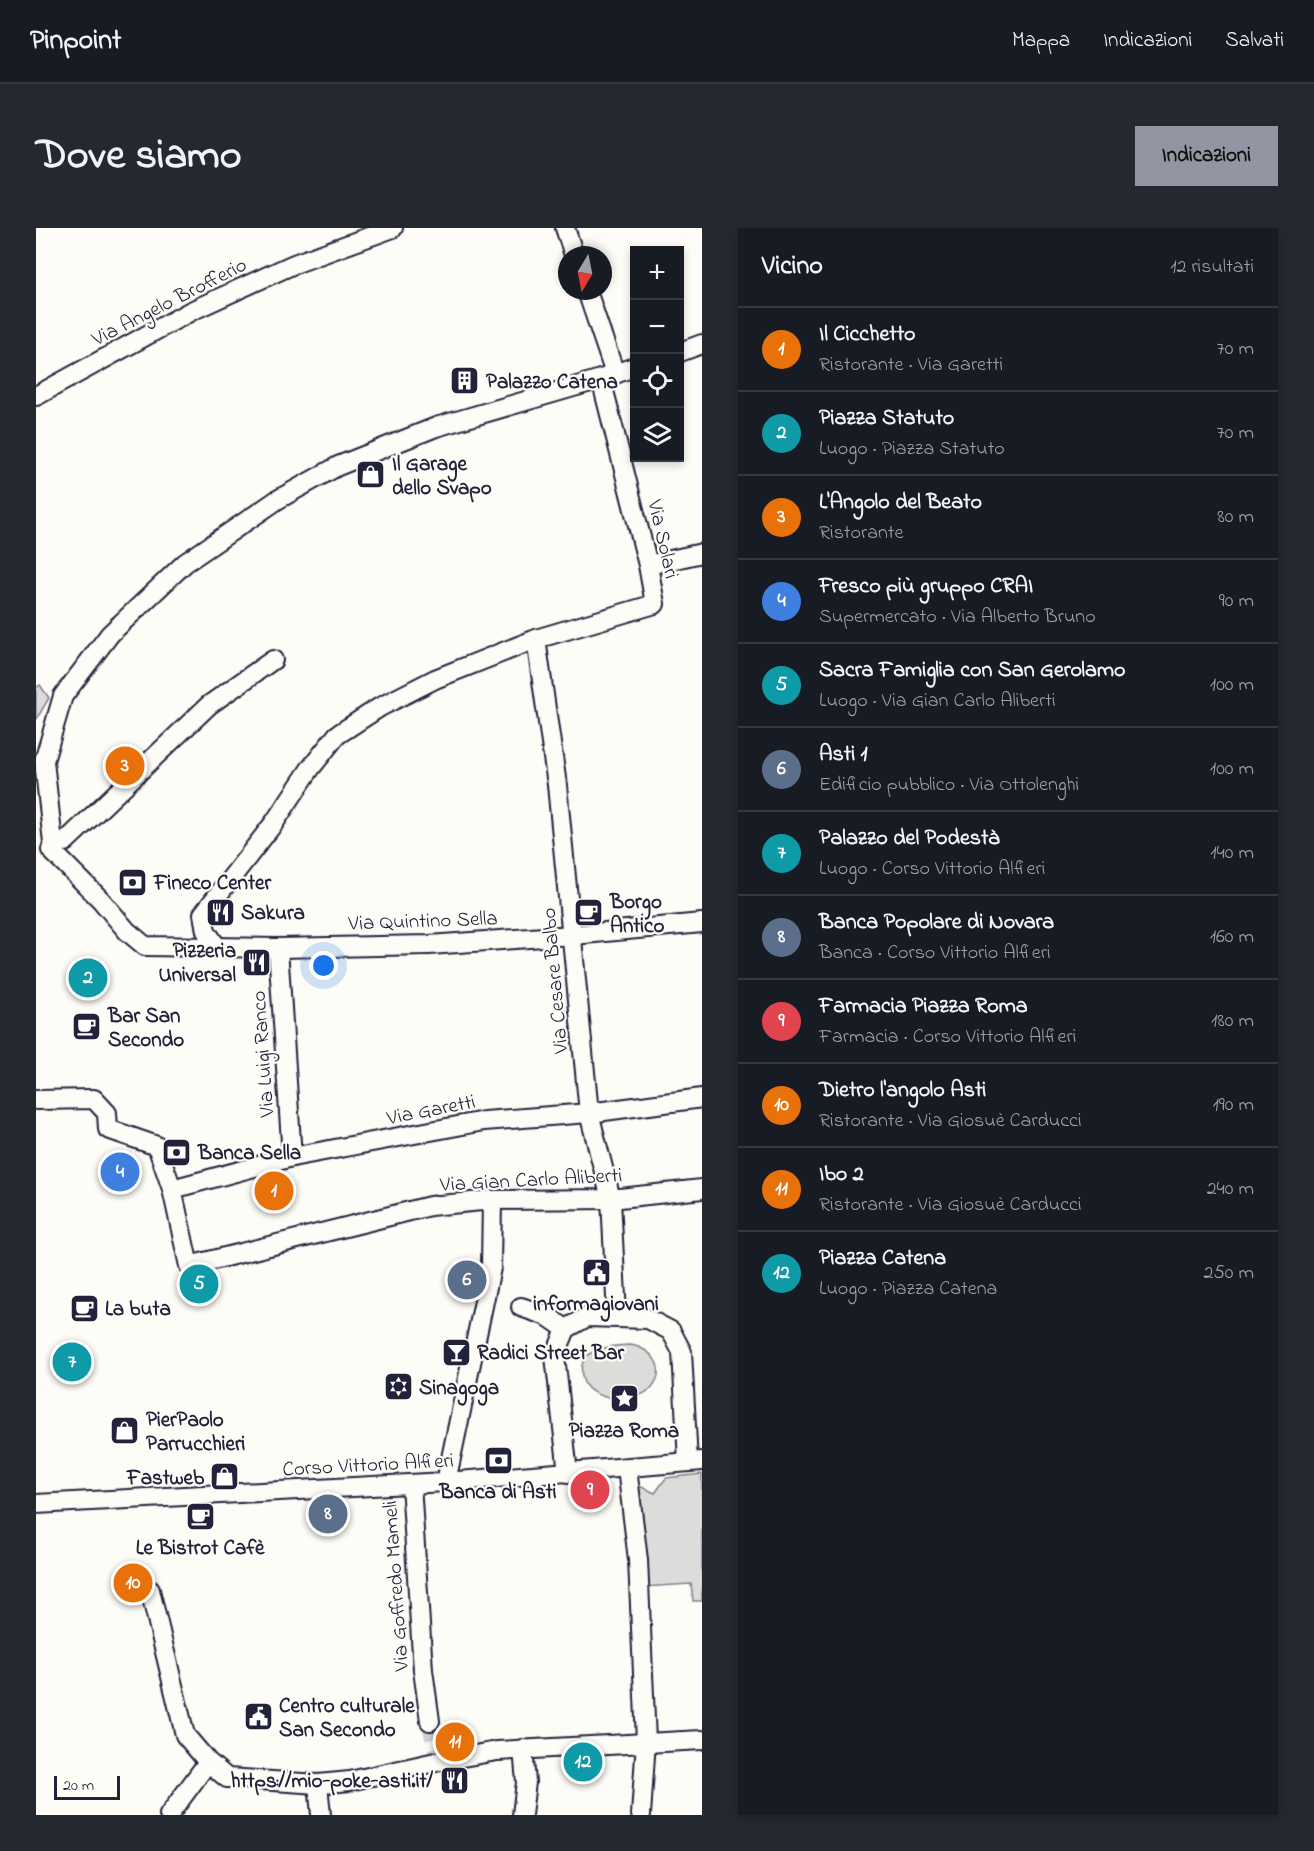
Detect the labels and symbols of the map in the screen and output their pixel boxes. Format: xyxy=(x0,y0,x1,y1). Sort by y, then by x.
north arrow xyxy=(558,246,612,300)
street label: Via Angelo Brofferio xyxy=(86,251,254,357)
building icon: Palazzo Catena xyxy=(449,365,481,397)
place label: Palazzo Catena xyxy=(486,368,618,398)
place label: Il Garage dello Svapo xyxy=(392,450,492,504)
shop icon: Il Garage dello Svapo xyxy=(355,459,387,491)
street label: Via Solari xyxy=(638,496,686,582)
pin: 3 xyxy=(106,744,145,788)
bank icon: Fineco Center xyxy=(117,866,149,898)
place label: Fineco Center xyxy=(153,869,271,899)
place label: Borgo Antico xyxy=(609,888,664,942)
restaurant icon: Sakura xyxy=(204,896,236,928)
cafe icon: Borgo Antico xyxy=(573,897,605,929)
place label: Sakura xyxy=(241,899,305,929)
street label: Via Quintino Sella xyxy=(347,904,498,940)
street label: Via Cesare Balbo xyxy=(535,907,577,1056)
place label: Pizzeria Universal xyxy=(158,937,236,991)
restaurant icon: Pizzeria Universal xyxy=(241,946,273,978)
your location xyxy=(309,951,338,980)
pin: 2 xyxy=(68,956,108,1000)
street label: Via Luigi Ranco xyxy=(245,989,285,1119)
place label: Bar San Secondo xyxy=(107,1002,184,1056)
cafe icon: Bar San Secondo xyxy=(71,1011,103,1043)
street label: Via Garetti xyxy=(384,1088,478,1134)
bank icon: Banca Sella xyxy=(161,1136,193,1168)
place label: Banca Sella xyxy=(197,1139,301,1169)
pin: 4 xyxy=(100,1150,140,1194)
street label: Via Gian Carlo Aliberti xyxy=(438,1161,623,1201)
pin: 1 xyxy=(254,1168,294,1214)
public building icon: informagiovani xyxy=(580,1256,612,1288)
pin: 6 xyxy=(448,1258,486,1302)
pin: 5 xyxy=(180,1262,218,1306)
place label: informagiovani xyxy=(533,1290,659,1322)
cafe icon: La buta xyxy=(68,1292,100,1324)
place label: La buta xyxy=(105,1295,171,1325)
bar icon: Radici Street Bar xyxy=(440,1336,472,1368)
place label: Radici Street Bar xyxy=(477,1339,625,1369)
pin: 7 xyxy=(52,1340,92,1384)
synagogue icon: Sinagoga xyxy=(382,1371,414,1403)
place label: Sinagoga xyxy=(419,1374,499,1406)
place icon: Piazza Roma xyxy=(608,1383,640,1415)
place label: PierPaolo Parrucchieri xyxy=(146,1406,246,1460)
shop icon: PierPaolo Parrucchieri xyxy=(109,1415,141,1447)
place label: Piazza Roma xyxy=(569,1417,679,1447)
bank icon: Banca di Asti xyxy=(482,1444,514,1476)
street label: Corso Vittorio Alfieri xyxy=(282,1447,455,1485)
shop icon: Fastweb xyxy=(209,1461,241,1493)
place label: Fastweb xyxy=(126,1464,205,1494)
pin: 9 xyxy=(570,1468,610,1512)
place label: Banca di Asti xyxy=(438,1478,557,1508)
pin: 8 xyxy=(308,1492,348,1536)
cafe icon: Le Bistrot Cafè xyxy=(184,1500,216,1532)
street label: Via Goffredo Mameli xyxy=(376,1500,418,1673)
place label: Le Bistrot Cafè xyxy=(136,1534,265,1564)
pin: 10 xyxy=(114,1560,152,1606)
place label: Centro culturale San Secondo xyxy=(279,1692,415,1746)
public building icon: Centro culturale San Secondo xyxy=(242,1701,274,1733)
pin: 11 xyxy=(436,1720,474,1765)
pin: 12 xyxy=(564,1740,602,1784)
restaurant icon: https://mio-poke-asti.it/ xyxy=(438,1764,470,1796)
place label: https://mio-poke-asti.it/ xyxy=(230,1767,433,1797)
scale bar xyxy=(54,1773,120,1800)

